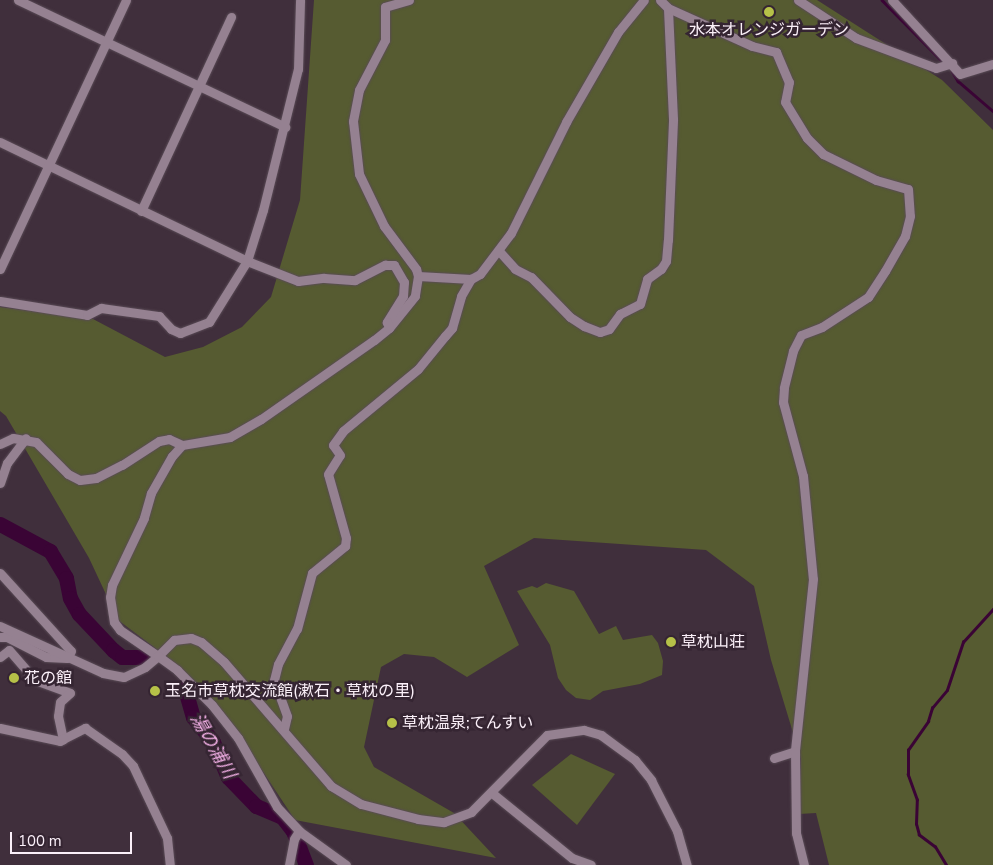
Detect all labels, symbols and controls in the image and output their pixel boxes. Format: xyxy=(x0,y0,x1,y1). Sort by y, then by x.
marker: 水本オレンジガーデン xyxy=(763,6,775,18)
place label: 水本オレンジガーデン xyxy=(689,20,849,40)
place label: 草枕山荘 xyxy=(681,632,745,652)
marker: 草枕山荘 xyxy=(665,636,677,648)
place label: 花の館 xyxy=(24,668,72,688)
marker: 花の館 xyxy=(8,672,20,684)
place label: 玉名市草枕交流館(漱石・草枕の里) xyxy=(165,681,415,701)
marker: 玉名市草枕交流館(漱石・草枕の里) xyxy=(149,685,161,697)
water label: 湯の浦川 xyxy=(186,709,240,783)
place label: 草枕温泉;てんすい xyxy=(402,713,534,733)
marker: 草枕温泉;てんすい xyxy=(386,717,398,729)
scale bar xyxy=(12,822,135,854)
text: 100 m xyxy=(18,831,62,851)

